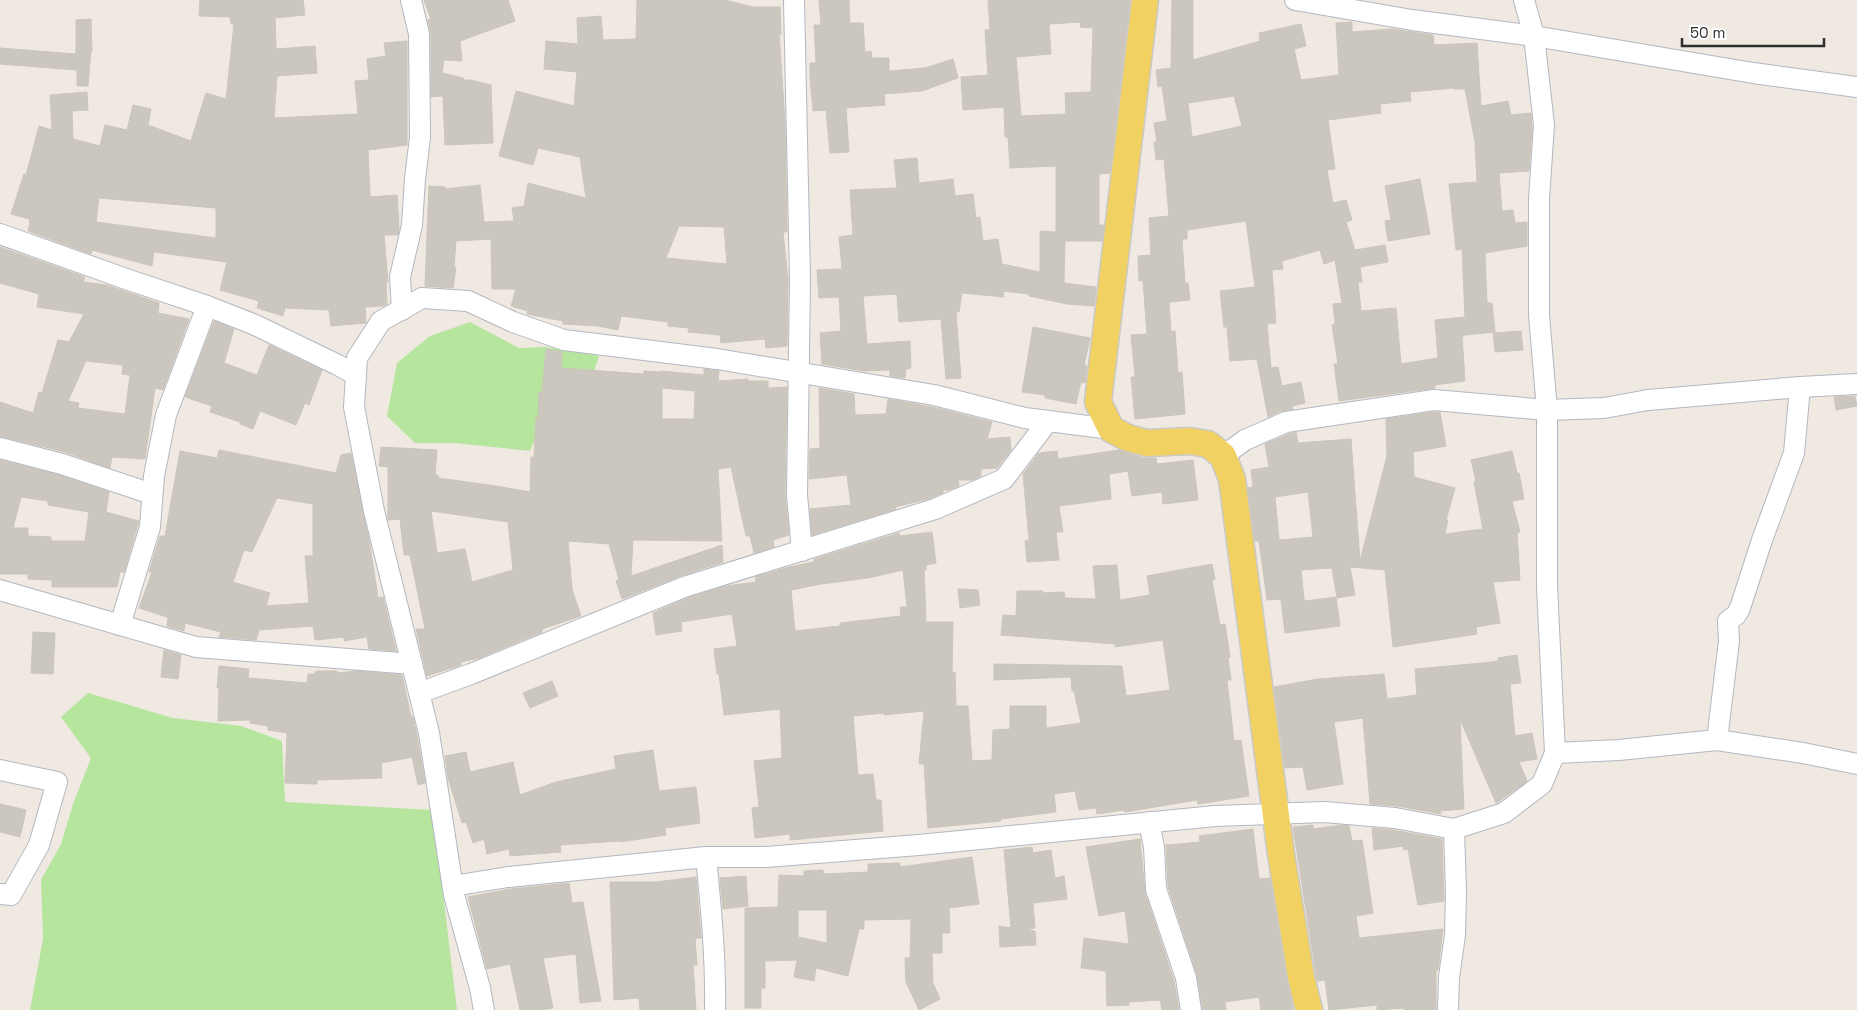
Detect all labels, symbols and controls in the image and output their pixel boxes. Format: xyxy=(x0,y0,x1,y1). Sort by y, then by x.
scale bar xyxy=(1682,15,1824,47)
text: 50 m xyxy=(1690,23,1725,42)

